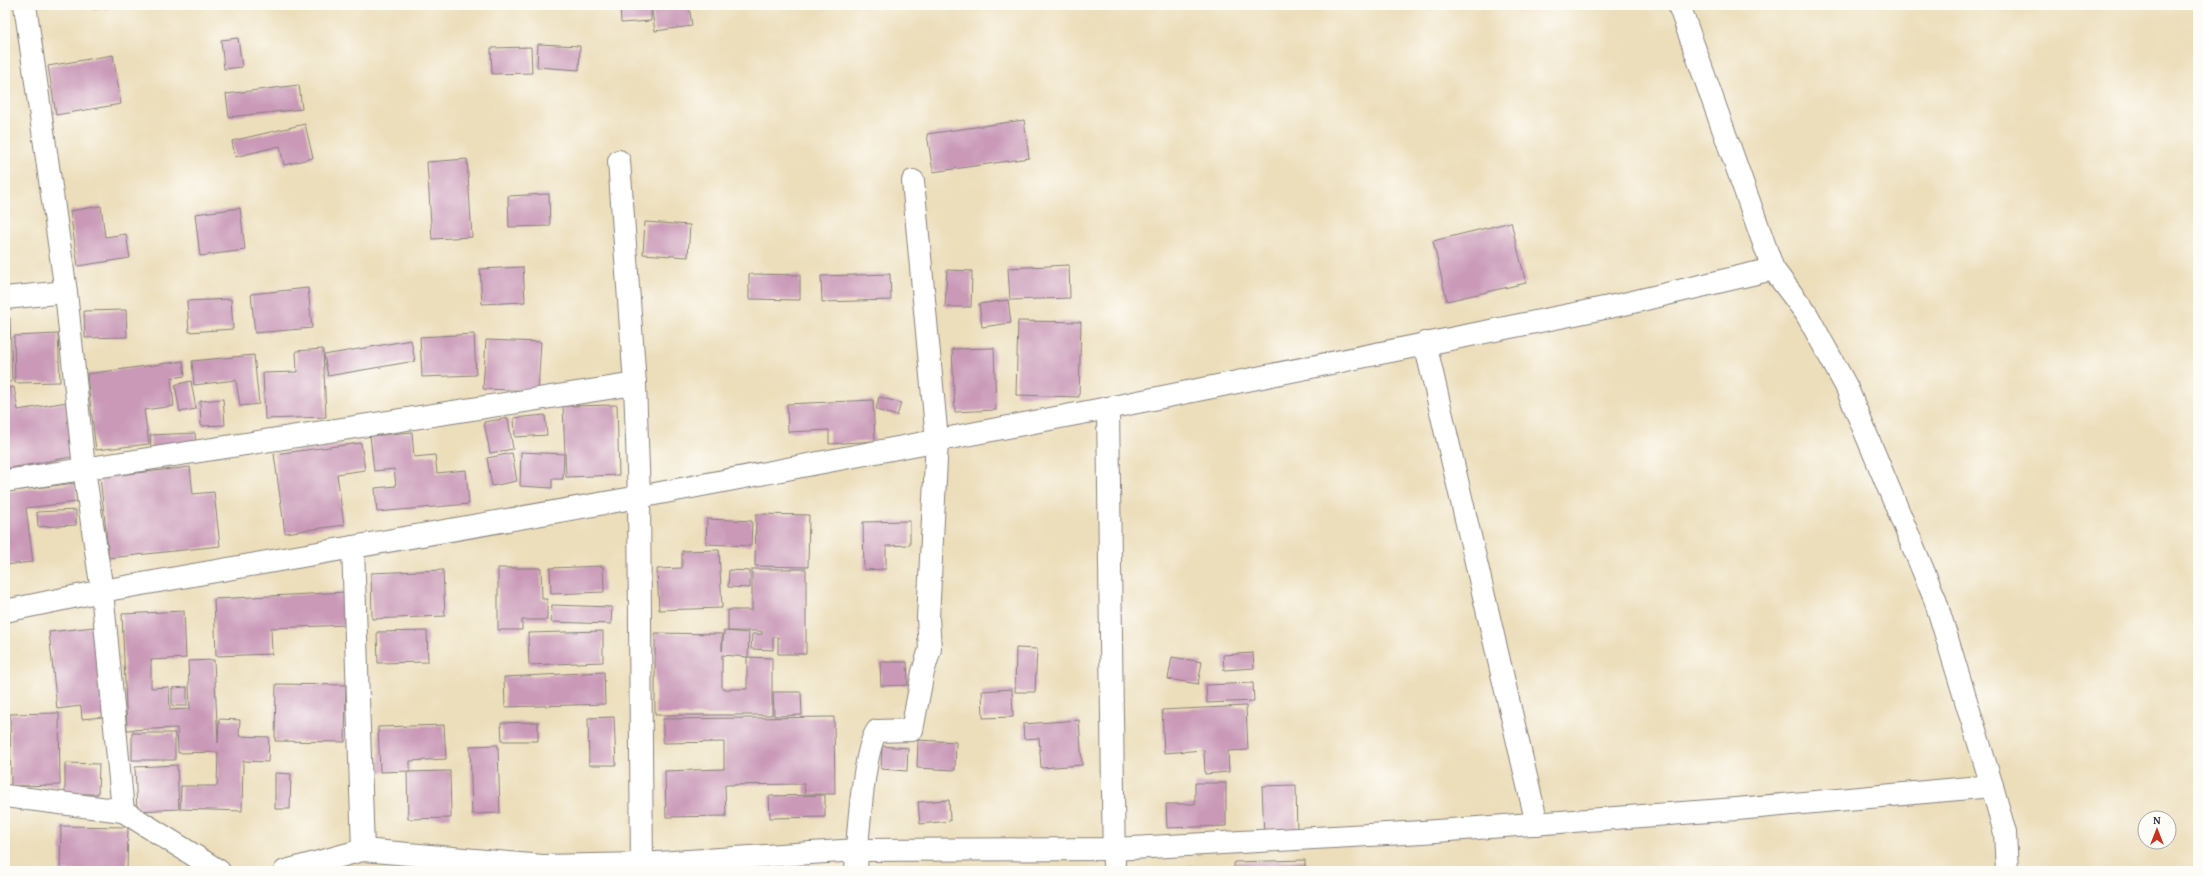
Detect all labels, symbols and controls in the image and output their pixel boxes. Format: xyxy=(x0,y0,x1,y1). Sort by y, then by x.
north arrow xyxy=(2137,810,2177,850)
text: N xyxy=(2153,812,2161,828)

